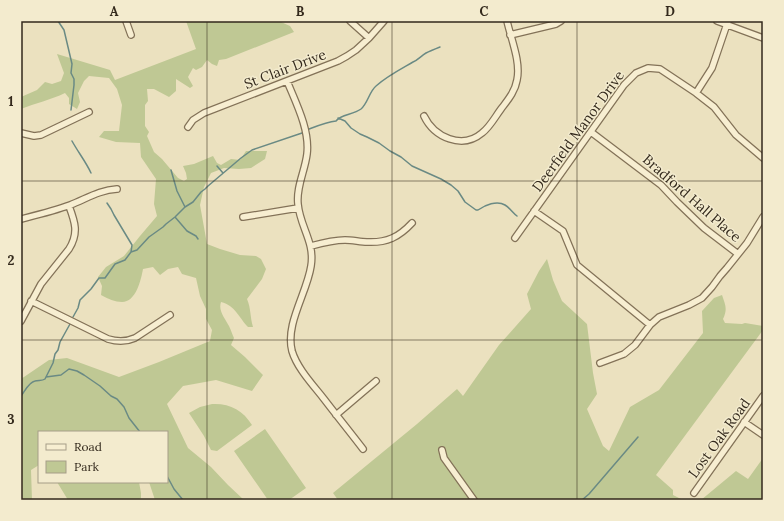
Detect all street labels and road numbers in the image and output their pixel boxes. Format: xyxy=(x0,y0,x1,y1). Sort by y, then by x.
street label: St Clair Drive xyxy=(241,45,329,93)
street label: Deerfield Manor Drive xyxy=(528,67,628,195)
street label: Bradford Hall Place xyxy=(639,150,745,246)
street label: Lost Oak Road xyxy=(684,395,754,481)

